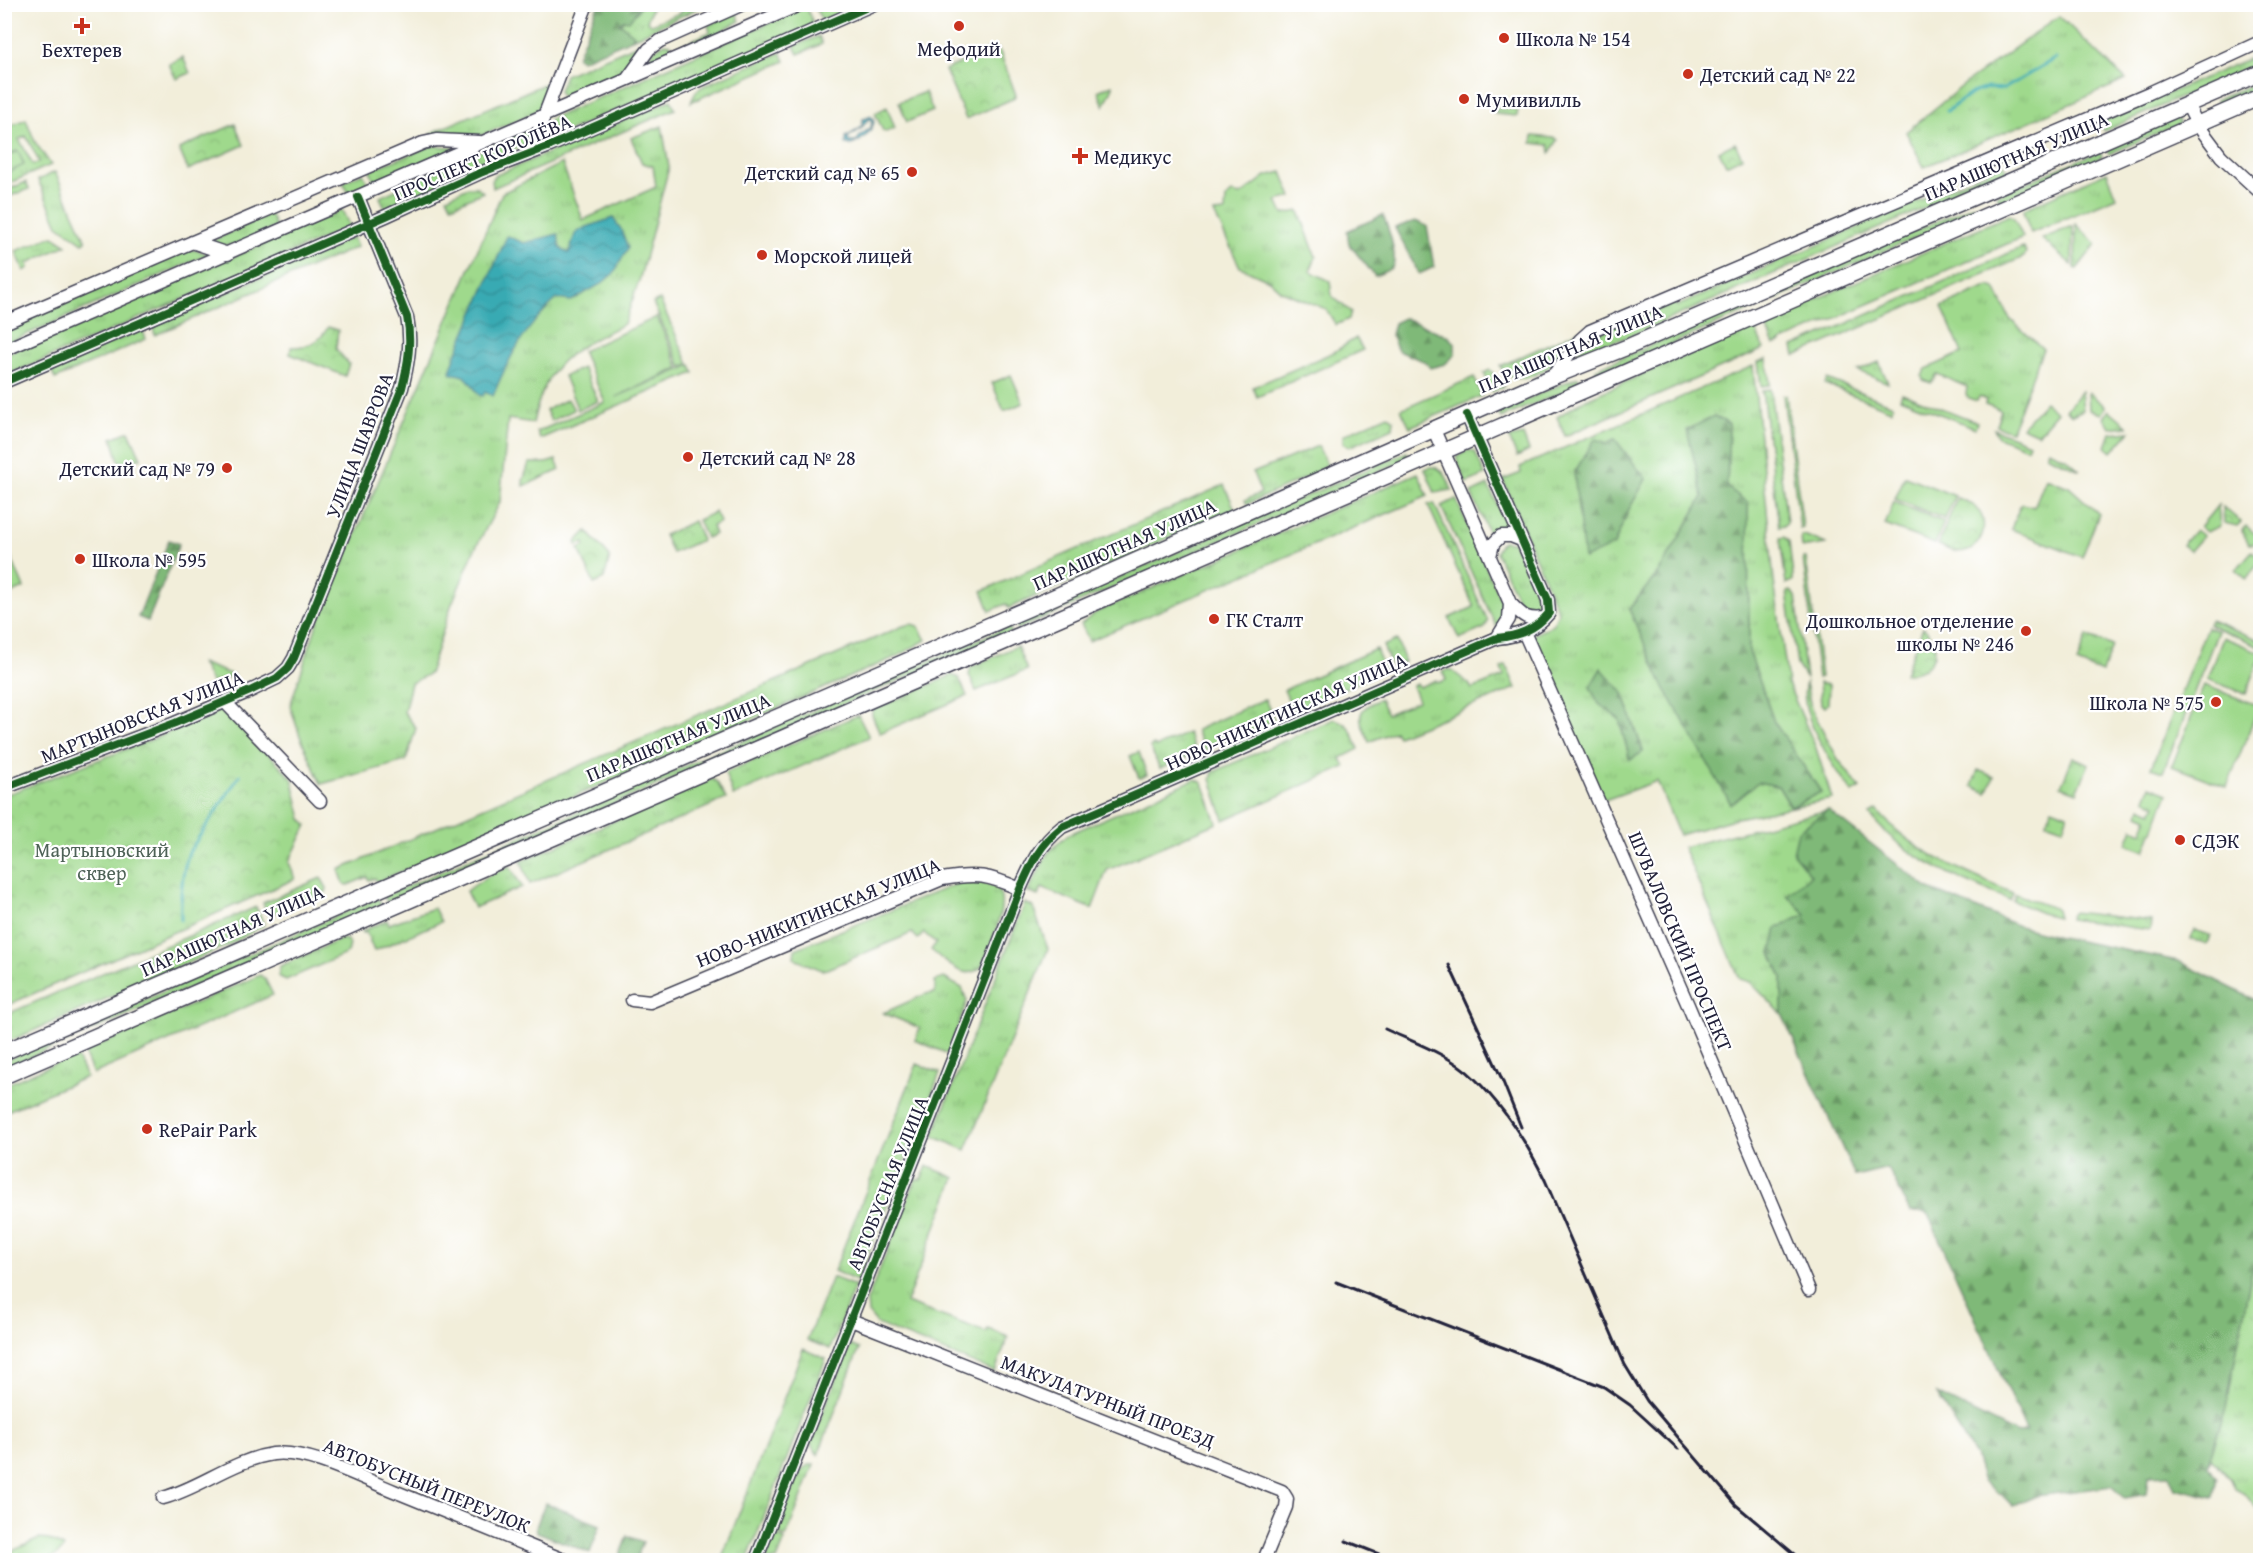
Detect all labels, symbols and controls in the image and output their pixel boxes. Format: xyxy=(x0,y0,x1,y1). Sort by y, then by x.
marker: Бехтерев xyxy=(73,17,91,35)
marker: Мефодий xyxy=(952,19,966,33)
place label: Школа № 154 xyxy=(1516,24,1631,53)
marker: Школа № 154 xyxy=(1497,31,1511,45)
place label: Мефодий xyxy=(917,34,1001,63)
place label: Бехтерев xyxy=(42,35,122,64)
place label: Детский сад № 22 xyxy=(1699,60,1856,89)
marker: Детский сад № 22 xyxy=(1681,67,1695,81)
place label: Мумивилль xyxy=(1476,85,1581,114)
marker: Мумивилль xyxy=(1457,92,1471,106)
street label: ПАРАШЮТНАЯ УЛИЦА xyxy=(1919,104,2113,208)
street label: ПРОСПЕКТ КОРОЛЁВА xyxy=(388,106,576,208)
place label: Медикус xyxy=(1094,142,1172,171)
marker: Медикус xyxy=(1071,147,1089,165)
place label: Детский сад № 65 xyxy=(743,158,900,187)
marker: Детский сад № 65 xyxy=(905,165,919,179)
place label: Морской лицей xyxy=(774,241,912,270)
marker: Морской лицей xyxy=(755,248,769,262)
street label: ПАРАШЮТНАЯ УЛИЦА xyxy=(1473,296,1667,400)
street label: УЛИЦА ШАВРОВА xyxy=(318,368,400,522)
place label: Детский сад № 28 xyxy=(699,443,856,472)
marker: Детский сад № 28 xyxy=(681,450,695,464)
place label: Детский сад № 79 xyxy=(58,454,215,483)
marker: Детский сад № 79 xyxy=(220,461,234,475)
street label: ПАРАШЮТНАЯ УЛИЦА xyxy=(1028,491,1220,597)
place label: Школа № 595 xyxy=(92,545,207,574)
marker: Школа № 595 xyxy=(73,552,87,566)
place label: ГК Сталт xyxy=(1226,605,1303,634)
place label: Дошкольное отделение школы № 246 xyxy=(1805,606,2014,658)
marker: ГК Сталт xyxy=(1207,612,1221,626)
marker: Дошкольное отделение школы № 246 xyxy=(2019,624,2033,638)
street label: НОВО-НИКИТИНСКАЯ УЛИЦА xyxy=(1161,645,1411,777)
street label: МАРТЫНОВСКАЯ УЛИЦА xyxy=(36,662,248,770)
street label: ПАРАШЮТНАЯ УЛИЦА xyxy=(581,685,775,789)
place label: Школа № 575 xyxy=(2089,688,2204,717)
marker: Школа № 575 xyxy=(2209,695,2223,709)
place label: СДЭК xyxy=(2192,826,2240,855)
street label: ШУВАЛОВСКИЙ ПРОСПЕКТ xyxy=(1622,827,1740,1055)
marker: СДЭК xyxy=(2173,833,2187,847)
park label: Мартыновский сквер xyxy=(35,835,169,887)
street label: НОВО-НИКИТИНСКАЯ УЛИЦА xyxy=(692,850,944,974)
street label: ПАРАШЮТНАЯ УЛИЦА xyxy=(136,877,328,983)
street label: АВТОБУСНАЯ УЛИЦА xyxy=(839,1091,935,1275)
place label: RePair Park xyxy=(159,1115,258,1144)
marker: RePair Park xyxy=(140,1122,154,1136)
street label: МАКУЛАТУРНЫЙ ПРОЕЗД xyxy=(997,1347,1219,1455)
street label: АВТОБУСНЫЙ ПЕРЕУЛОК xyxy=(319,1430,536,1540)

